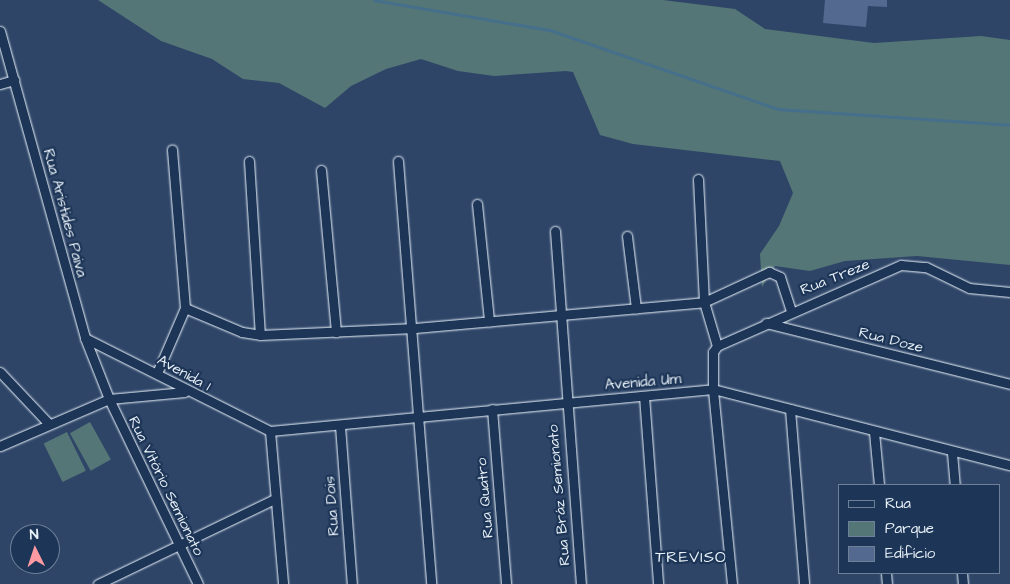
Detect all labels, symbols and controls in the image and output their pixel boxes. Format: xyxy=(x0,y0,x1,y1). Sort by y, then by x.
street label: Rua Aristides Paiva xyxy=(39,147,91,279)
street label: Rua Treze xyxy=(798,255,872,299)
street label: Rua Doze xyxy=(857,323,925,357)
street label: Avenida 1 xyxy=(154,351,214,395)
street label: Avenida Um xyxy=(604,370,682,394)
street label: Rua Vitório Semionato xyxy=(124,413,208,559)
street label: Rua Bráz Semionato xyxy=(544,424,574,566)
street label: Rua Quatro xyxy=(473,457,497,539)
street label: Rua Dois xyxy=(321,475,343,537)
legend xyxy=(838,484,1000,574)
text: Rua xyxy=(885,493,911,514)
text: Parque xyxy=(885,518,934,539)
north arrow xyxy=(10,524,60,574)
text: N xyxy=(29,525,39,545)
text: Edifício xyxy=(885,543,935,564)
district label: TREVISO xyxy=(654,547,728,567)

